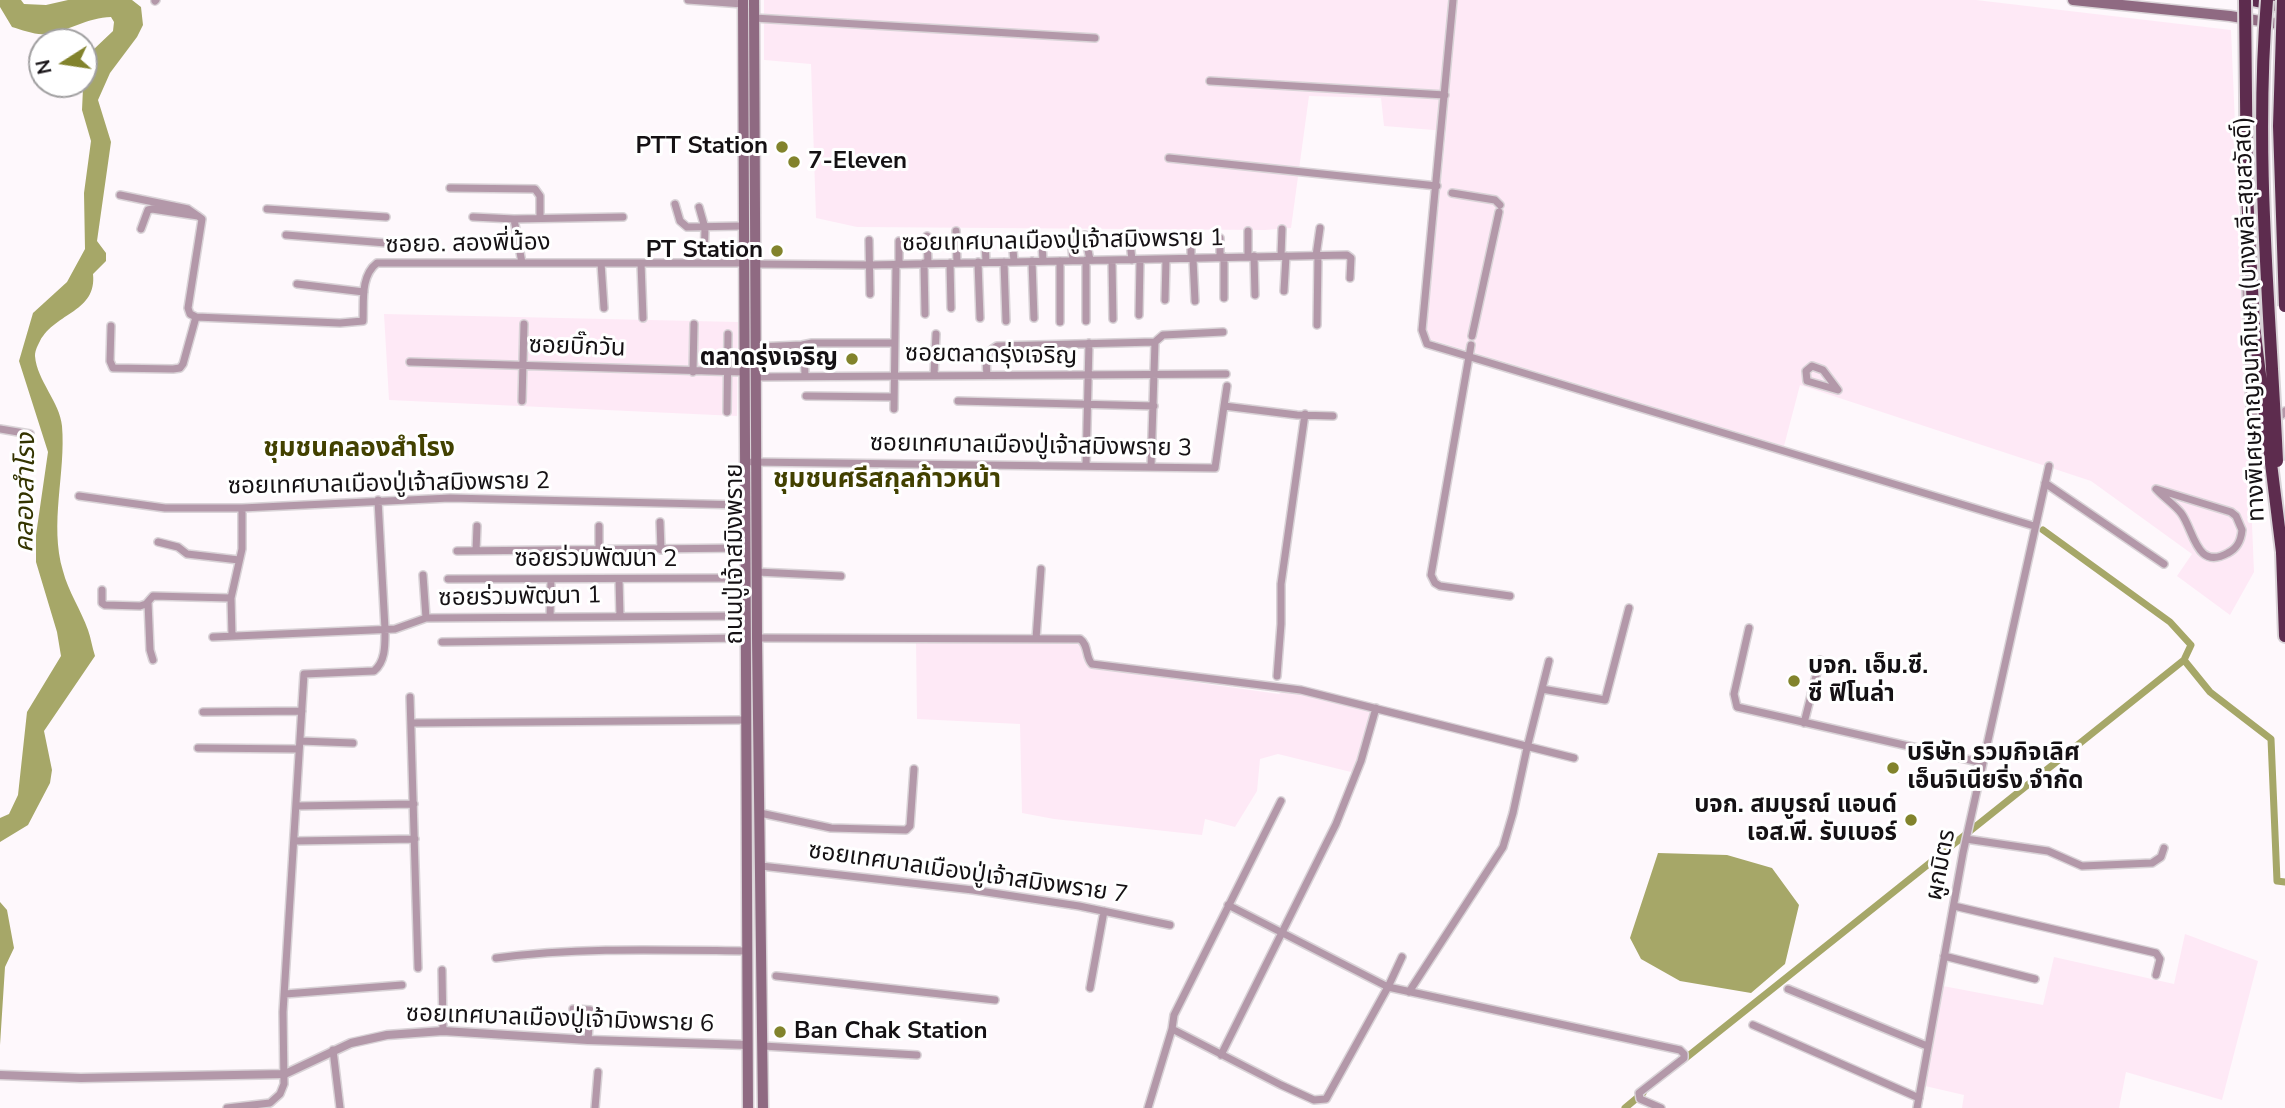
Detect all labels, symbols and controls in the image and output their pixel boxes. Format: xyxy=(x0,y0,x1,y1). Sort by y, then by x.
north arrow xyxy=(28,28,98,98)
text: N xyxy=(30,57,59,77)
street label: ทางพิเศษกาญจนาภิเษก (บางพลี-สุขสวัสดิ์) xyxy=(2230,116,2272,522)
place label: PTT Station xyxy=(636,133,768,161)
marker: PTT Station xyxy=(774,139,790,155)
place label: 7-Eleven xyxy=(808,148,907,176)
marker: 7-Eleven xyxy=(786,154,802,170)
street label: ซอยเทศบาลเมืองปู่เจ้าสมิงพราย 1 xyxy=(902,225,1224,259)
street label: ซอยอ. สองพี่น้อง xyxy=(385,229,551,261)
place label: PT Station xyxy=(646,237,763,265)
marker: PT Station xyxy=(769,243,785,259)
street label: ซอยบิ๊กวัน xyxy=(528,332,626,364)
street label: ซอยตลาดรุ่งเจริญ xyxy=(905,340,1077,372)
place label: ตลาดรุ่งเจริญ xyxy=(700,345,838,373)
marker: ตลาดรุ่งเจริญ xyxy=(844,351,860,367)
street label: ซอยเทศบาลเมืองปู่เจ้าสมิงพราย 3 xyxy=(870,430,1192,464)
water label: คลองสำโรง xyxy=(10,433,44,553)
district label: ชุมชนคลองสำโรง xyxy=(263,434,455,466)
street label: ถนนปู่เจ้าสมิงพราย xyxy=(722,463,750,645)
district label: ชุมชนศรีสกุลก้าวหน้า xyxy=(773,465,1001,497)
street label: ซอยเทศบาลเมืองปู่เจ้าสมิงพราย 2 xyxy=(228,468,550,502)
street label: ซอยร่วมพัฒนา 2 xyxy=(514,546,678,574)
street label: ซอยร่วมพัฒนา 1 xyxy=(438,582,602,614)
place label: บจก. เอ็ม.ซี. ซี ฟิโนล่า xyxy=(1808,653,1928,709)
marker: บจก. เอ็ม.ซี. ซี ฟิโนล่า xyxy=(1786,673,1802,689)
place label: บริษัท รวมกิจเลิศ เอ็นจิเนียริ่ง จำกัด xyxy=(1907,740,2083,796)
marker: บริษัท รวมกิจเลิศ เอ็นจิเนียริ่ง จำกัด xyxy=(1885,760,1901,776)
place label: บจก. สมบูรณ์ แอนด์ เอส.พี. รับเบอร์ xyxy=(1694,792,1897,848)
marker: บจก. สมบูรณ์ แอนด์ เอส.พี. รับเบอร์ xyxy=(1903,812,1919,828)
street label: ผูกมิตร xyxy=(1921,827,1963,903)
street label: ซอยเทศบาลเมืองปู่เจ้าสมิงพราย 7 xyxy=(806,837,1130,911)
street label: ซอยเทศบาลเมืองปู่เจ้ามิงพราย 6 xyxy=(405,1000,715,1040)
place label: Ban Chak Station xyxy=(794,1018,988,1046)
marker: Ban Chak Station xyxy=(772,1024,788,1040)

